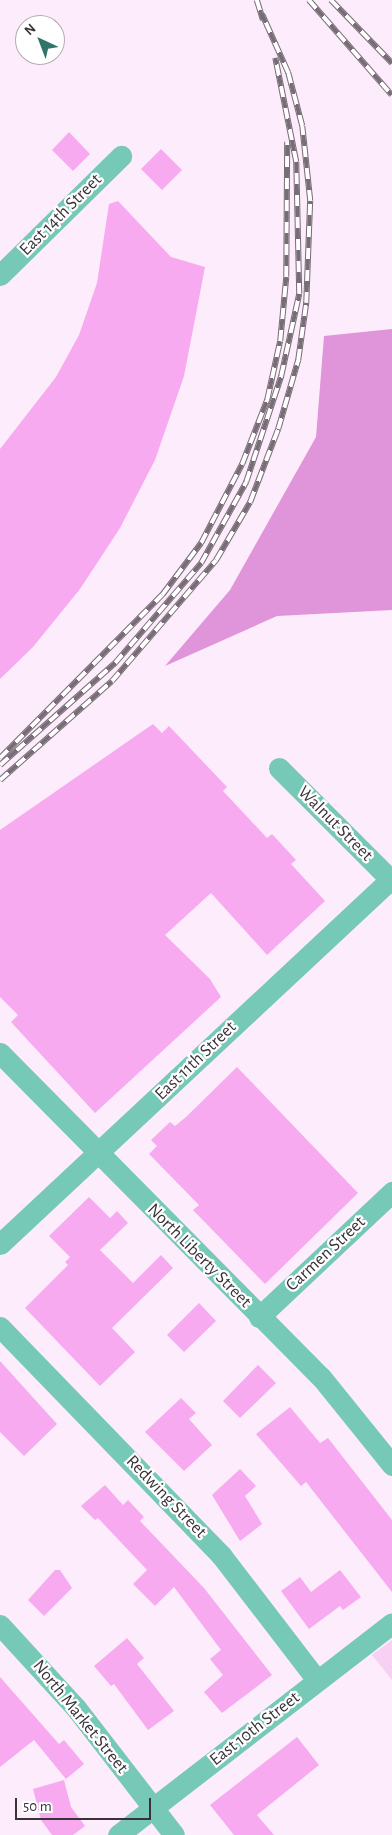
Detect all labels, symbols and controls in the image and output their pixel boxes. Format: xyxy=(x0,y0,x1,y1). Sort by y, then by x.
north arrow xyxy=(15,15,65,65)
text: N xyxy=(22,21,39,38)
street label: East 14th Street xyxy=(15,169,107,261)
street label: Walnut Street xyxy=(293,782,377,866)
street label: East 11th Street xyxy=(151,1017,241,1105)
street label: North Liberty Street xyxy=(142,1199,256,1313)
street label: Carmen Street xyxy=(282,1212,370,1296)
street label: Redwing Street xyxy=(121,1451,211,1543)
street label: North Market Street xyxy=(28,1656,132,1778)
street label: East 10th Street xyxy=(206,1687,304,1771)
scale bar xyxy=(18,1788,154,1820)
text: 50 m xyxy=(23,1799,52,1814)

